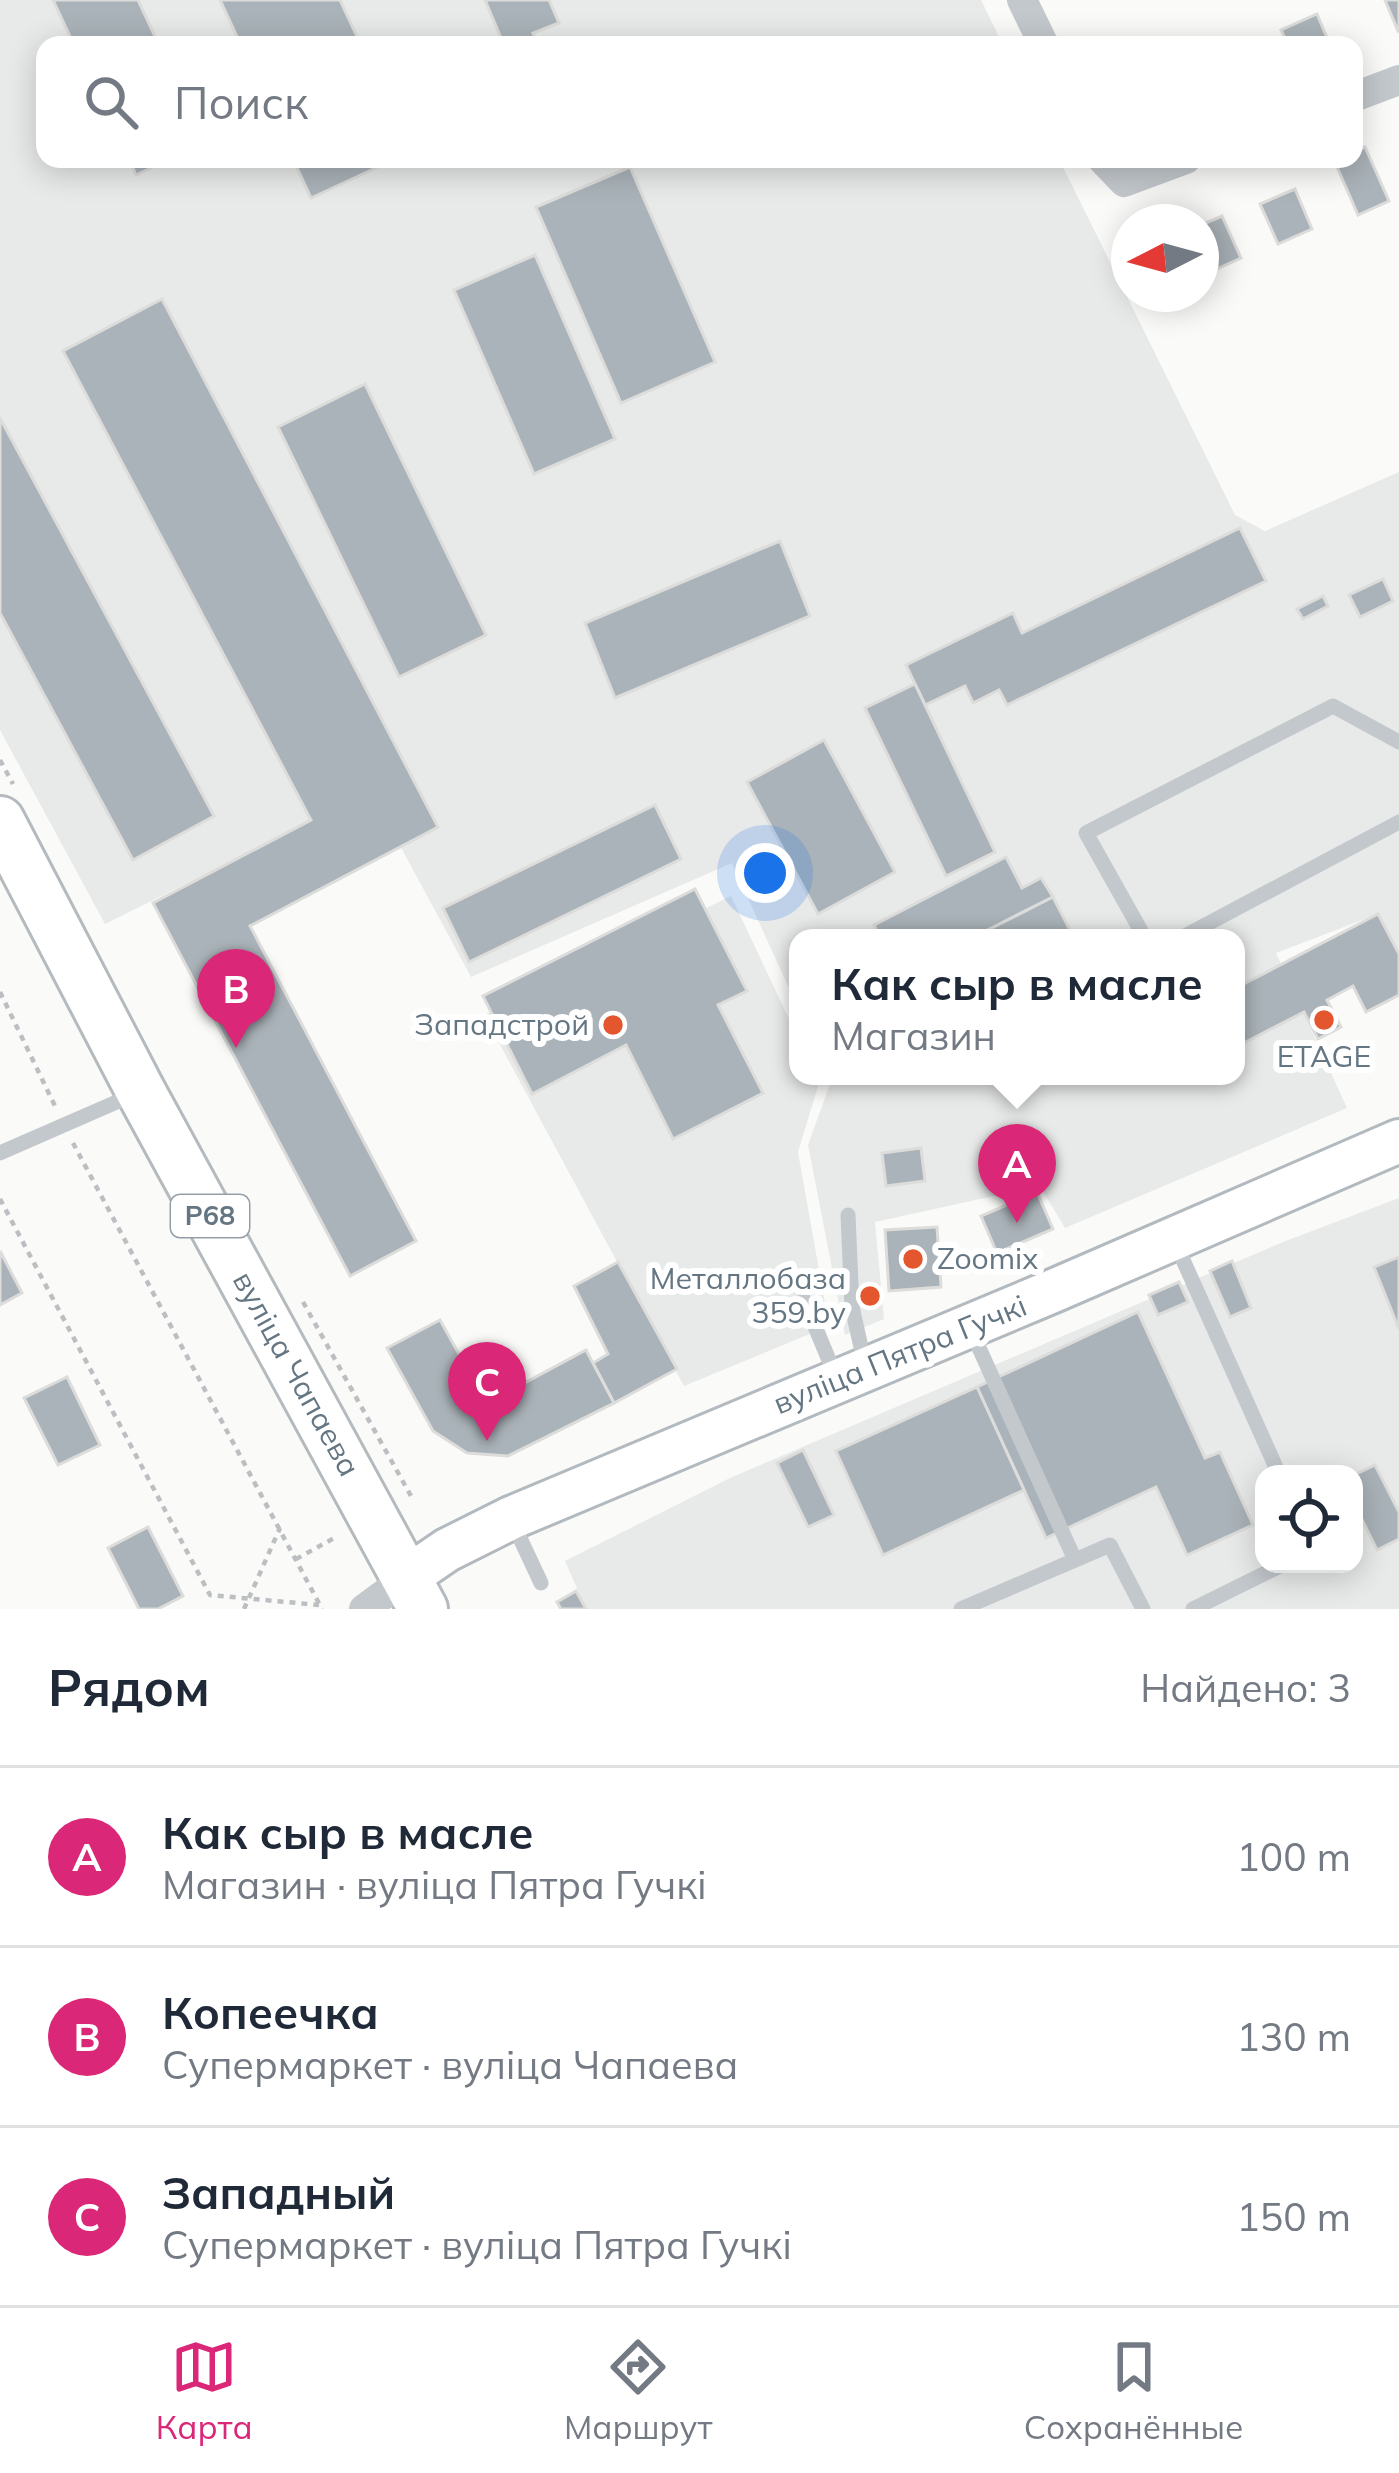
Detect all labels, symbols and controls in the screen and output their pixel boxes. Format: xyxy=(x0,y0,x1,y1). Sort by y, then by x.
search box xyxy=(36,36,1363,168)
icon: search xyxy=(78,69,144,135)
text: Поиск xyxy=(174,74,308,130)
north arrow xyxy=(1111,204,1219,312)
your location xyxy=(735,843,795,903)
popup xyxy=(789,929,1245,1085)
pin: B xyxy=(197,949,275,1048)
text: Как сыр в масле xyxy=(831,955,1203,1011)
place label: Западстрой xyxy=(414,1005,589,1043)
marker: ETAGE xyxy=(1311,1007,1337,1033)
text: Магазин xyxy=(831,1011,996,1060)
marker: Западстрой xyxy=(600,1012,626,1038)
place label: ETAGE xyxy=(1277,1037,1371,1075)
pin: A xyxy=(978,1124,1056,1223)
road number: Р68 xyxy=(171,1195,249,1237)
place label: Zoomix xyxy=(937,1239,1038,1277)
marker: Zoomix xyxy=(900,1246,926,1272)
place label: Металлобаза 359.by xyxy=(650,1259,846,1331)
street label: вуліца Чапаева xyxy=(225,1264,369,1483)
marker: Металлобаза 359.by xyxy=(857,1283,883,1309)
street label: вуліца Пятра Гучкі xyxy=(767,1286,1032,1422)
pin: C xyxy=(448,1342,526,1441)
map controls xyxy=(1255,1465,1363,1573)
button: locate xyxy=(1255,1465,1363,1573)
text: Рядом xyxy=(48,1655,210,1719)
text: Найдено: 3 xyxy=(1140,1663,1351,1712)
text: Как сыр в масле xyxy=(162,1804,534,1860)
text: A xyxy=(72,1832,102,1881)
text: 100 m xyxy=(1236,1832,1351,1881)
text: Магазин · вуліца Пятра Гучкі xyxy=(162,1860,707,1909)
text: Копеечка xyxy=(162,1984,379,2040)
text: B xyxy=(74,2012,100,2061)
text: 130 m xyxy=(1236,2012,1351,2061)
text: Супермаркет · вуліца Чапаева xyxy=(162,2040,738,2089)
text: Западный xyxy=(162,2164,395,2220)
text: C xyxy=(74,2192,100,2241)
text: 150 m xyxy=(1236,2192,1351,2241)
text: Супермаркет · вуліца Пятра Гучкі xyxy=(162,2220,792,2269)
tab: Карта xyxy=(156,2334,253,2447)
tab: Маршрут xyxy=(564,2334,712,2447)
tab: Сохранённые xyxy=(1024,2334,1243,2447)

